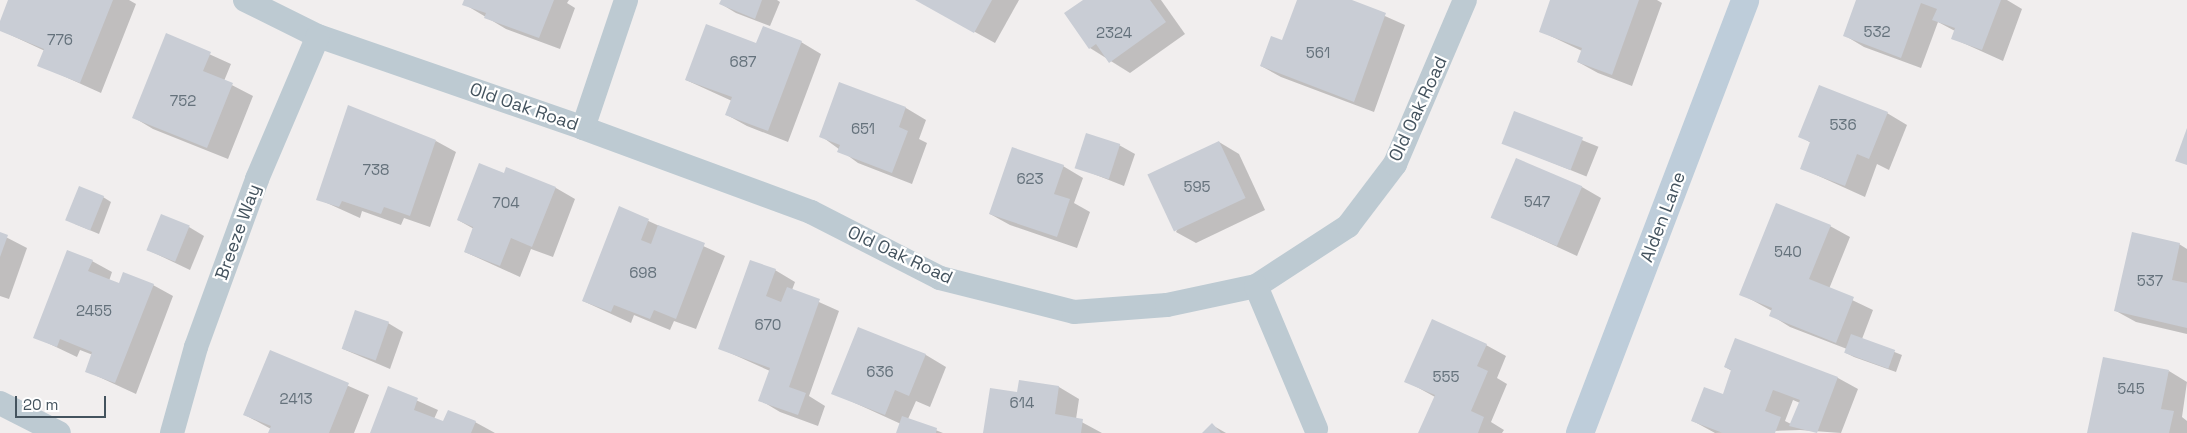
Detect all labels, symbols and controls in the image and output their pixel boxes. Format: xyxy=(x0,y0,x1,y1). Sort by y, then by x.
house number: 532 xyxy=(1863,23,1891,41)
house number: 2324 xyxy=(1096,24,1132,42)
house number: 776 xyxy=(47,31,73,49)
house number: 561 xyxy=(1306,44,1330,62)
house number: 687 xyxy=(730,53,756,71)
street label: Old Oak Road xyxy=(1384,53,1452,165)
street label: Old Oak Road xyxy=(467,78,581,136)
house number: 752 xyxy=(170,92,196,110)
house number: 536 xyxy=(1829,116,1857,134)
house number: 651 xyxy=(851,120,875,138)
house number: 738 xyxy=(363,161,389,179)
street label: Alden Lane xyxy=(1636,169,1690,265)
house number: 623 xyxy=(1016,170,1044,188)
house number: 595 xyxy=(1183,178,1211,196)
street label: Breeze Way xyxy=(211,181,265,283)
house number: 547 xyxy=(1524,193,1550,211)
house number: 704 xyxy=(492,194,520,212)
street label: Old Oak Road xyxy=(844,221,956,289)
house number: 540 xyxy=(1774,243,1802,261)
house number: 698 xyxy=(629,264,657,282)
house number: 537 xyxy=(2137,272,2163,290)
house number: 2455 xyxy=(76,302,112,320)
house number: 670 xyxy=(755,316,781,334)
house number: 636 xyxy=(866,363,894,381)
house number: 555 xyxy=(1433,368,1459,386)
house number: 545 xyxy=(2117,380,2145,398)
scale bar xyxy=(18,386,109,418)
house number: 2413 xyxy=(280,390,312,408)
house number: 614 xyxy=(1010,394,1034,412)
text: 20 m xyxy=(23,395,58,414)

